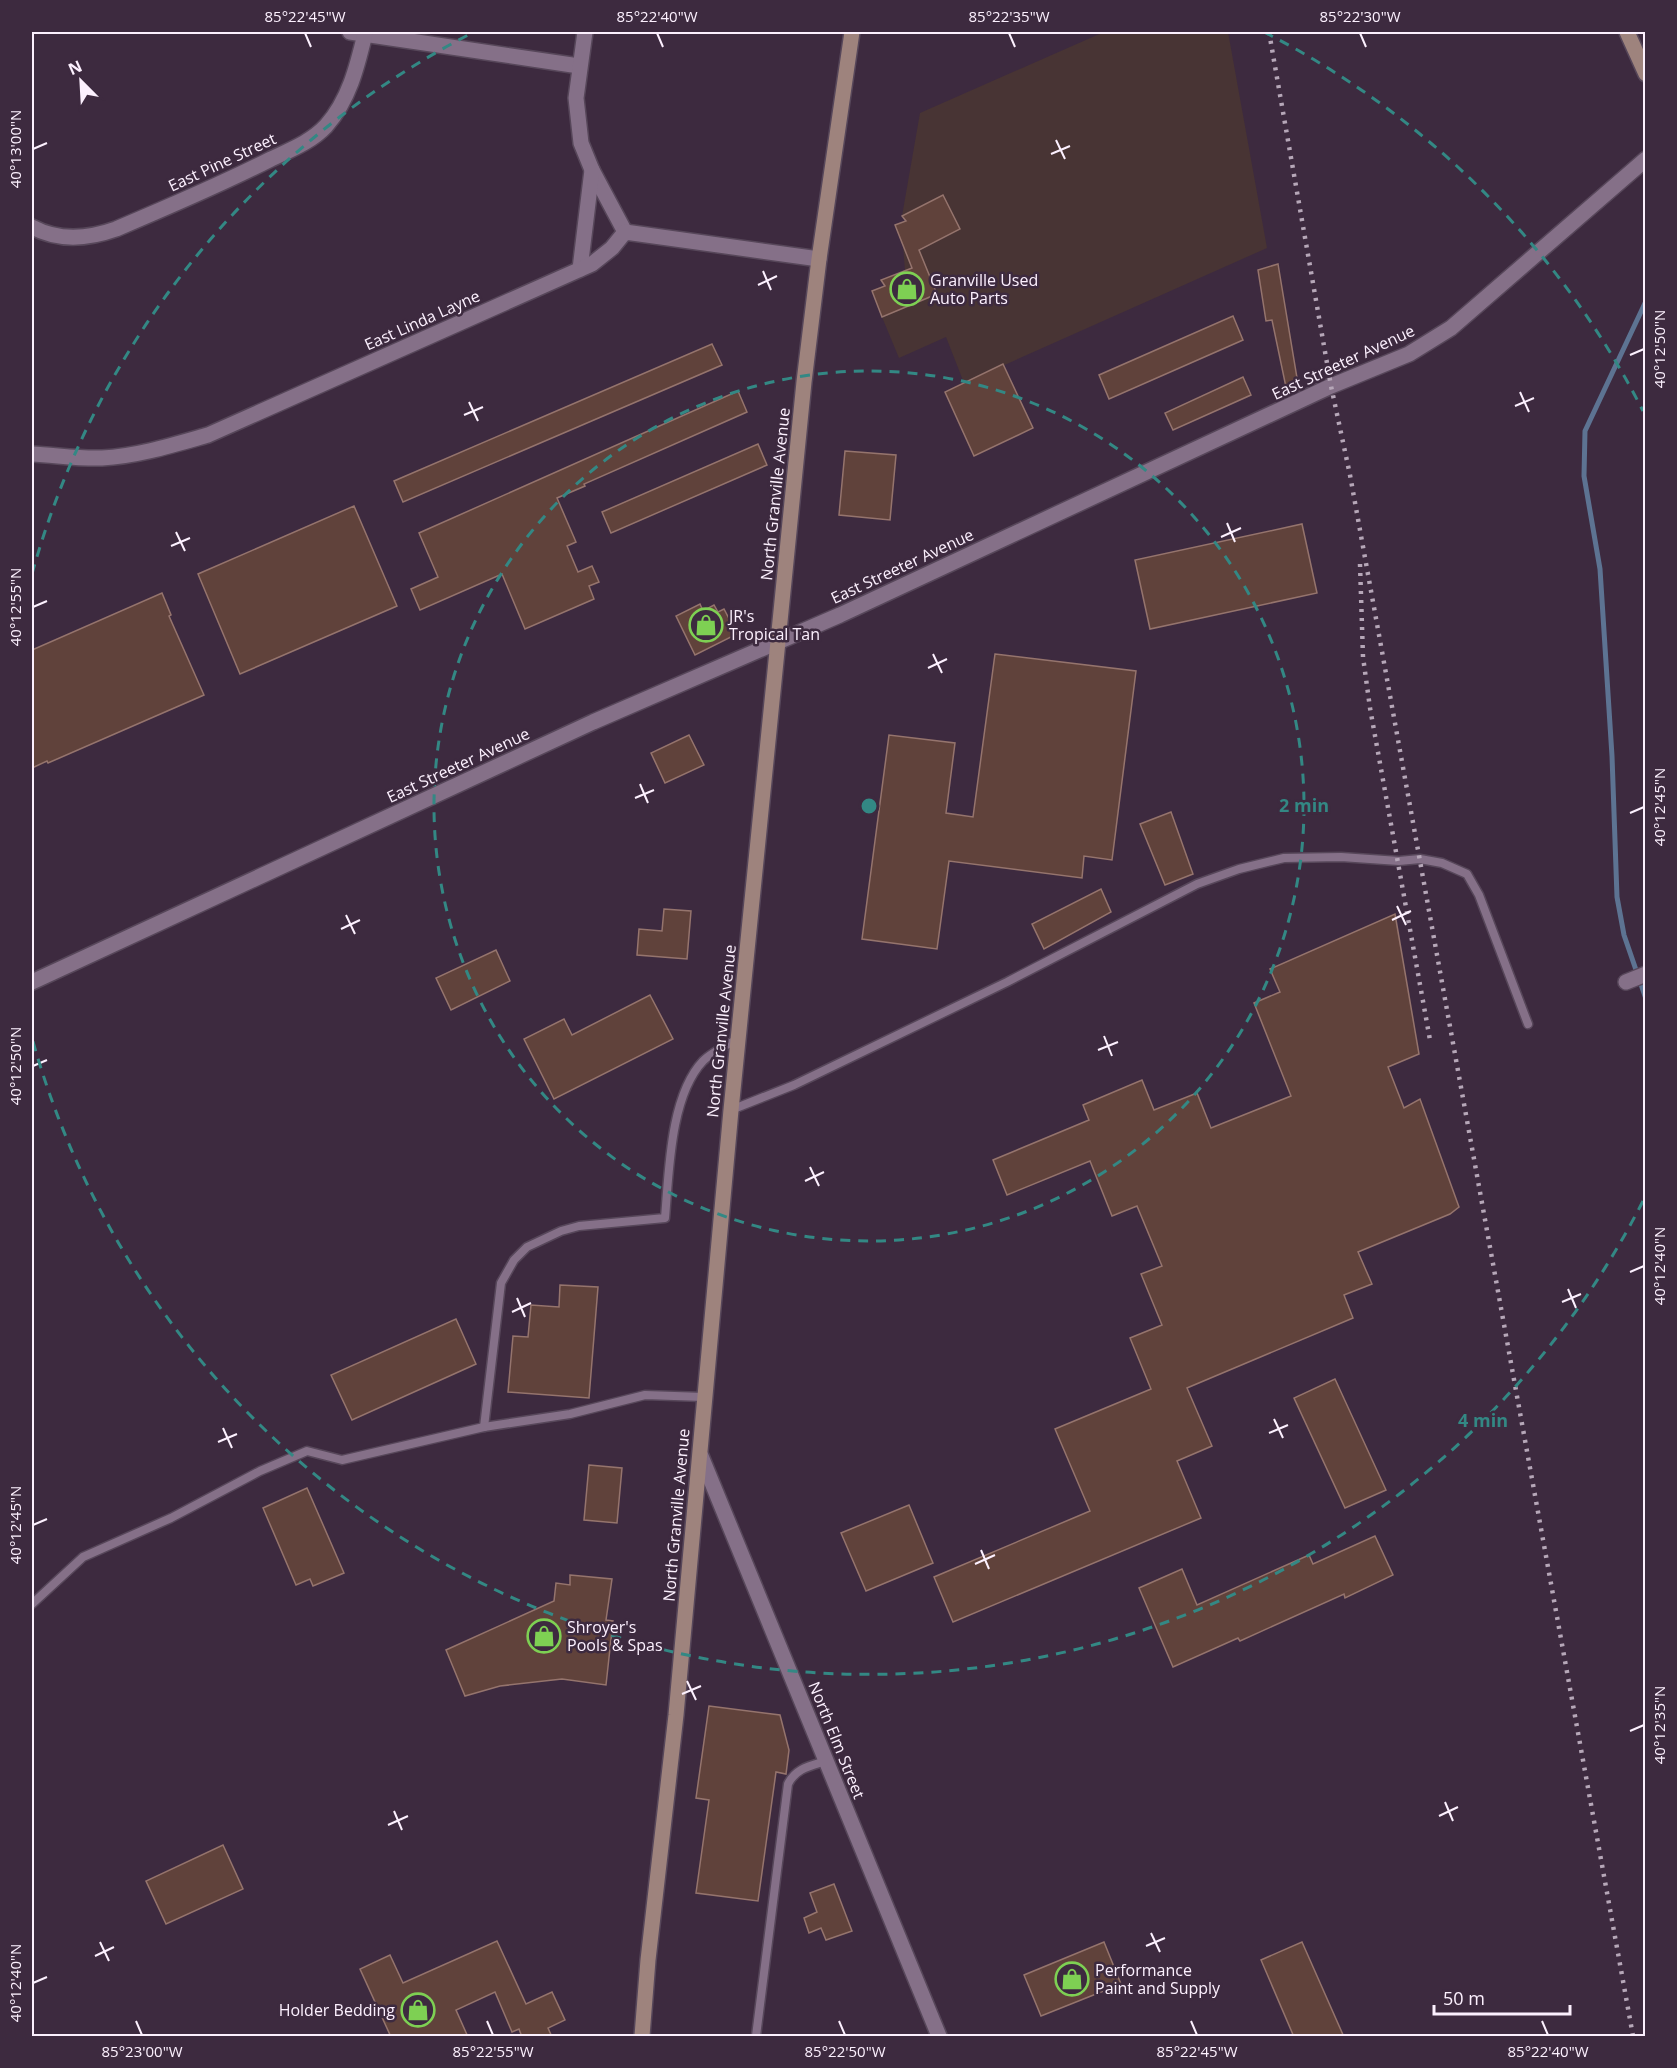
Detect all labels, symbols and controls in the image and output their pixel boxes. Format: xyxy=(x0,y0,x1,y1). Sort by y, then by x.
text: 85°22'45"W xyxy=(265,6,346,26)
text: 85°22'40"W xyxy=(617,6,698,26)
text: 85°22'35"W xyxy=(969,6,1050,26)
text: 85°22'30"W xyxy=(1320,6,1401,26)
north arrow xyxy=(51,51,111,111)
text: N xyxy=(64,55,85,80)
text: 40°13'00"N xyxy=(5,110,25,188)
street label: East Pine Street xyxy=(165,127,280,197)
place label: Granville Used Auto Parts xyxy=(930,269,1038,309)
shop icon: Granville Used Auto Parts xyxy=(889,271,925,307)
street label: East Linda Layne xyxy=(361,285,483,355)
text: 40°12'50"N xyxy=(1649,310,1669,388)
street label: East Streeter Avenue xyxy=(1268,319,1418,405)
street label: North Granville Avenue xyxy=(755,406,795,582)
street label: East Streeter Avenue xyxy=(827,523,977,609)
text: 40°12'55"N xyxy=(5,568,25,646)
place label: JR's Tropical Tan xyxy=(727,605,820,645)
shop icon: JR's Tropical Tan xyxy=(688,607,724,643)
street label: East Streeter Avenue xyxy=(383,722,533,808)
text: 40°12'45"N xyxy=(1649,768,1669,846)
text: 2 min xyxy=(1279,793,1329,817)
centre of rings xyxy=(859,796,879,816)
street label: North Granville Avenue xyxy=(701,943,741,1119)
text: 40°12'50"N xyxy=(5,1027,25,1105)
text: 40°12'40"N xyxy=(1649,1227,1669,1305)
text: 4 min xyxy=(1458,1408,1508,1432)
street label: North Granville Avenue xyxy=(657,1428,695,1602)
text: 40°12'45"N xyxy=(5,1486,25,1564)
place label: Shroyer's Pools & Spas xyxy=(567,1616,663,1656)
shop icon: Shroyer's Pools & Spas xyxy=(526,1618,562,1654)
street label: North Elm Street xyxy=(803,1678,871,1802)
text: 40°12'35"N xyxy=(1649,1686,1669,1764)
text: 40°12'40"N xyxy=(5,1944,25,2022)
place label: Performance Paint and Supply xyxy=(1095,1959,1221,1999)
shop icon: Performance Paint and Supply xyxy=(1054,1961,1090,1997)
scale bar xyxy=(1434,1978,1570,2016)
text: 50 m xyxy=(1443,1986,1485,2010)
shop icon: Holder Bedding xyxy=(400,1992,436,2028)
place label: Holder Bedding xyxy=(279,1999,395,2021)
text: 85°23'00"W xyxy=(102,2041,183,2061)
text: 85°22'55"W xyxy=(453,2041,534,2061)
text: 85°22'50"W xyxy=(805,2041,886,2061)
text: 85°22'45"W xyxy=(1157,2041,1238,2061)
text: 85°22'40"W xyxy=(1508,2041,1589,2061)

